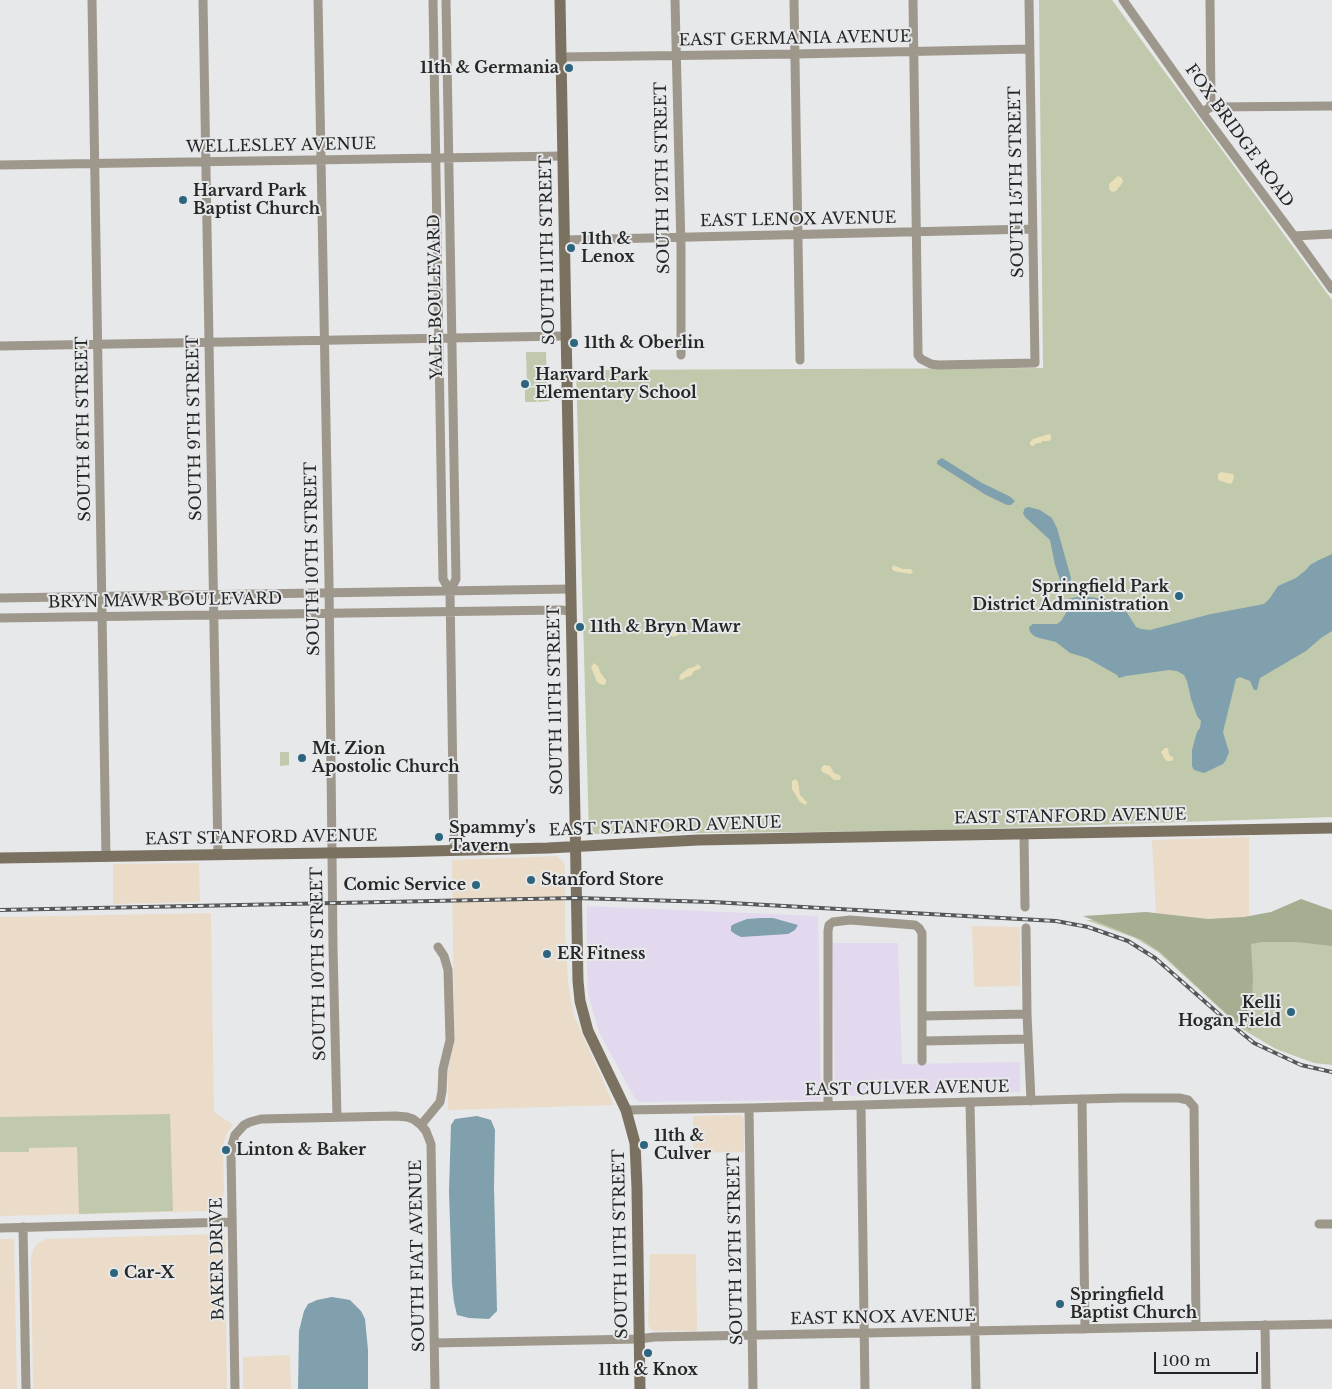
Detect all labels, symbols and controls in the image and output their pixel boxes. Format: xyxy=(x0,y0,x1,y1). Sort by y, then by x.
street label: EAST GERMANIA AVENUE xyxy=(679,27,911,51)
place label: 11th & Germania xyxy=(420,58,559,78)
street label: FOX BRIDGE ROAD xyxy=(1181,61,1297,211)
marker: 11th & Germania xyxy=(563,62,575,74)
street label: SOUTH 12TH STREET xyxy=(652,82,674,274)
street label: SOUTH 15TH STREET xyxy=(1006,86,1028,278)
street label: WELLESLEY AVENUE xyxy=(186,135,376,157)
street label: SOUTH 11TH STREET xyxy=(537,155,559,345)
place label: Harvard Park Baptist Church xyxy=(193,181,320,219)
marker: Harvard Park Baptist Church xyxy=(177,194,189,206)
street label: EAST LENOX AVENUE xyxy=(700,209,896,231)
street label: YALE BOULEVARD xyxy=(425,214,447,380)
place label: 11th & Lenox xyxy=(581,229,635,267)
marker: 11th & Lenox xyxy=(565,242,577,254)
place label: 11th & Oberlin xyxy=(584,333,705,353)
street label: SOUTH 9TH STREET xyxy=(184,335,206,521)
street label: SOUTH 8TH STREET xyxy=(73,336,95,522)
marker: 11th & Oberlin xyxy=(568,337,580,349)
place label: Harvard Park Elementary School xyxy=(535,365,697,403)
marker: Harvard Park Elementary School xyxy=(519,378,531,390)
street label: SOUTH 10TH STREET xyxy=(302,462,324,656)
place label: Springfield Park District Administration xyxy=(972,577,1169,615)
street label: BRYN MAWR BOULEVARD xyxy=(48,589,282,613)
marker: Springfield Park District Administration xyxy=(1173,590,1185,602)
street label: SOUTH 11TH STREET xyxy=(545,605,567,795)
place label: 11th & Bryn Mawr xyxy=(590,617,741,637)
marker: 11th & Bryn Mawr xyxy=(574,621,586,633)
place label: Mt. Zion Apostolic Church xyxy=(312,739,460,777)
marker: Mt. Zion Apostolic Church xyxy=(296,752,308,764)
street label: EAST STANFORD AVENUE xyxy=(954,805,1186,829)
street label: EAST STANFORD AVENUE xyxy=(549,813,781,841)
place label: Spammy's Tavern xyxy=(449,818,536,856)
street label: EAST STANFORD AVENUE xyxy=(145,826,377,850)
marker: Spammy's Tavern xyxy=(433,831,445,843)
street label: SOUTH 10TH STREET xyxy=(308,867,330,1061)
place label: Stanford Store xyxy=(541,870,664,890)
marker: Stanford Store xyxy=(525,874,537,886)
place label: Comic Service xyxy=(343,875,466,895)
marker: Comic Service xyxy=(470,879,482,891)
place label: ER Fitness xyxy=(557,944,645,964)
marker: ER Fitness xyxy=(541,948,553,960)
place label: Kelli Hogan Field xyxy=(1178,993,1281,1031)
marker: Kelli Hogan Field xyxy=(1285,1006,1297,1018)
street label: EAST CULVER AVENUE xyxy=(804,1078,1010,1100)
place label: 11th & Culver xyxy=(654,1126,711,1164)
marker: 11th & Culver xyxy=(638,1139,650,1151)
place label: Linton & Baker xyxy=(236,1140,366,1160)
marker: Linton & Baker xyxy=(220,1144,232,1156)
street label: SOUTH 11TH STREET xyxy=(610,1149,632,1339)
street label: SOUTH 12TH STREET xyxy=(725,1153,747,1345)
street label: SOUTH FIAT AVENUE xyxy=(407,1160,429,1352)
street label: BAKER DRIVE xyxy=(207,1197,229,1321)
place label: Car-X xyxy=(124,1263,174,1283)
marker: Car-X xyxy=(108,1267,120,1279)
place label: Springfield Baptist Church xyxy=(1070,1285,1197,1323)
marker: Springfield Baptist Church xyxy=(1054,1298,1066,1310)
street label: EAST KNOX AVENUE xyxy=(790,1307,976,1329)
scale bar xyxy=(1157,1342,1261,1374)
marker: 11th & Knox xyxy=(642,1347,654,1359)
text: 100 m xyxy=(1162,1351,1211,1370)
place label: 11th & Knox xyxy=(598,1360,698,1380)

